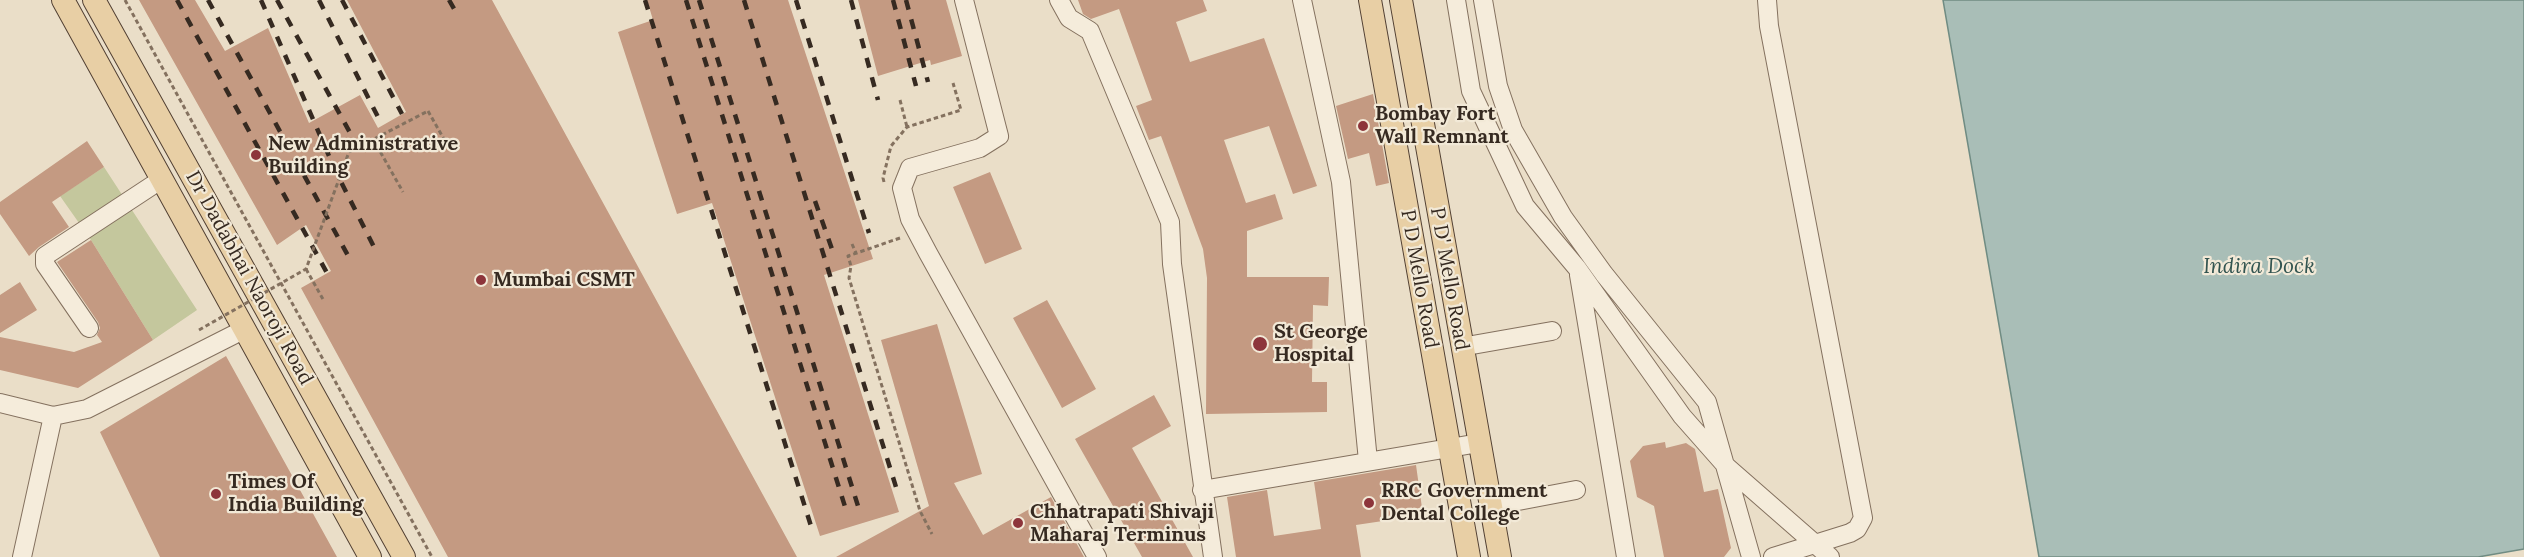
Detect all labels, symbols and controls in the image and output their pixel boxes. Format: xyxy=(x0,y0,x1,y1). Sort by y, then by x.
place label: Bombay Fort Wall Remnant xyxy=(1375,102,1509,149)
marker: Bombay Fort Wall Remnant xyxy=(1356,119,1370,133)
place label: New Administrative Building xyxy=(268,132,458,179)
marker: New Administrative Building xyxy=(249,148,263,162)
street label: Dr Dadabhai Naoroji Road xyxy=(180,167,318,389)
street label: P D' Mello Road xyxy=(1425,206,1473,352)
street label: P D Mello Road xyxy=(1395,208,1443,350)
water label: Indira Dock xyxy=(2203,254,2315,280)
place label: Mumbai CSMT xyxy=(493,268,635,292)
marker: Mumbai CSMT xyxy=(474,273,488,287)
place label: St George Hospital xyxy=(1274,320,1368,367)
marker: St George Hospital xyxy=(1251,335,1269,353)
place label: Times Of India Building xyxy=(228,470,363,517)
place label: RRC Government Dental College xyxy=(1381,479,1547,526)
marker: Times Of India Building xyxy=(209,487,223,501)
marker: RRC Government Dental College xyxy=(1362,496,1376,510)
place label: Chhatrapati Shivaji Maharaj Terminus xyxy=(1030,500,1214,547)
marker: Chhatrapati Shivaji Maharaj Terminus xyxy=(1011,516,1025,530)

